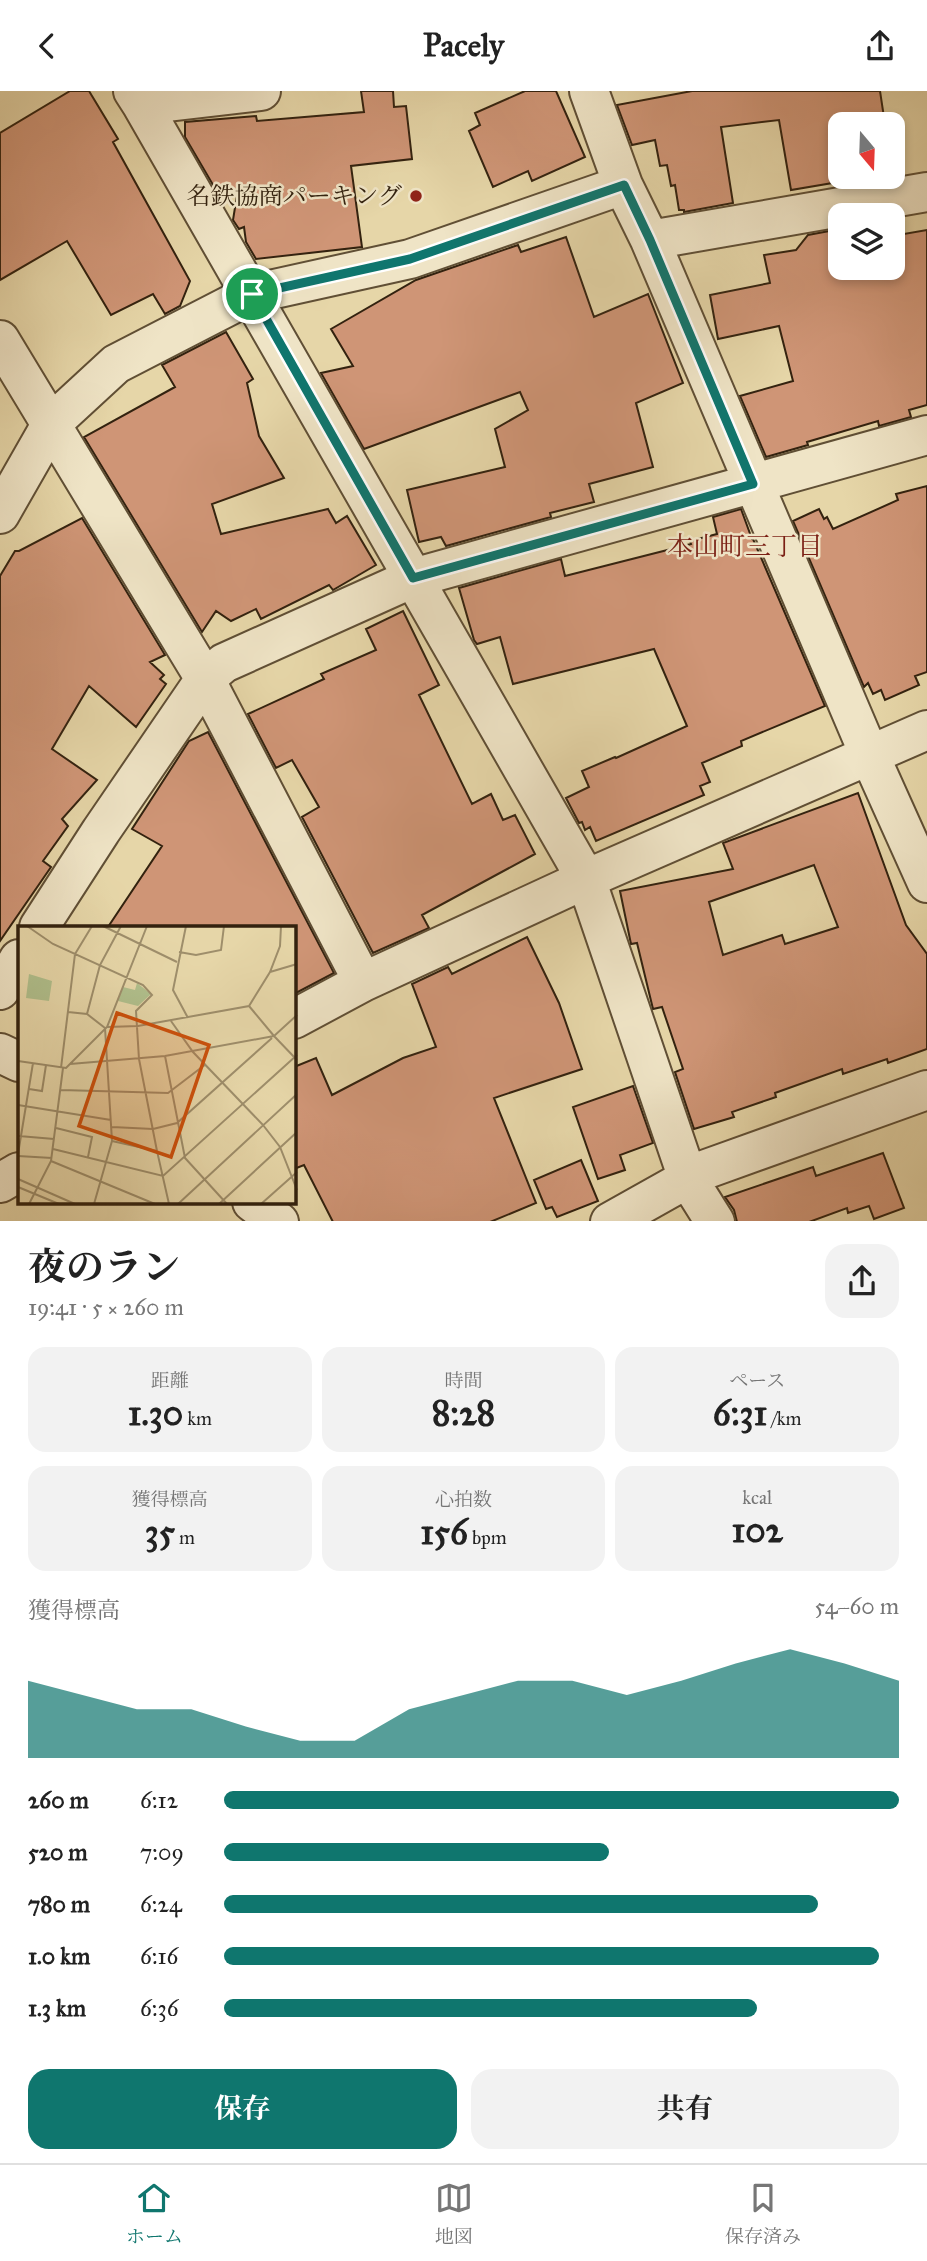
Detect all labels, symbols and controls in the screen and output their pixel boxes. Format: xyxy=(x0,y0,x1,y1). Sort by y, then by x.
text: Pacely xyxy=(423,26,504,65)
icon: back xyxy=(28,27,66,65)
icon: share xyxy=(861,27,899,65)
north arrow xyxy=(828,112,905,189)
map controls xyxy=(828,112,905,280)
place label: 名鉄協商パーキング xyxy=(187,181,402,211)
marker: 名鉄協商パーキング xyxy=(408,188,424,204)
button: layers xyxy=(828,203,905,280)
pin xyxy=(222,264,282,324)
icon: arrive xyxy=(233,275,271,313)
district label: 本山町三丁目 xyxy=(667,530,823,562)
inset map xyxy=(18,926,296,1204)
text: 夜のラン xyxy=(28,1244,180,1290)
button: share xyxy=(825,1244,899,1318)
text: 19:41 · 5 × 260 m xyxy=(28,1293,184,1321)
text: 距離 xyxy=(151,1369,189,1392)
text: 時間 xyxy=(444,1369,483,1392)
text: ペース xyxy=(729,1369,785,1392)
text: 1.30 xyxy=(128,1392,183,1435)
text: 8:28 xyxy=(432,1392,495,1435)
text: 6:31 xyxy=(713,1392,767,1435)
text: km xyxy=(183,1407,212,1430)
text: /km xyxy=(767,1407,801,1430)
text: kcal xyxy=(742,1486,772,1509)
text: 獲得標高 xyxy=(132,1488,208,1511)
text: 心拍数 xyxy=(435,1488,492,1511)
text: 102 xyxy=(732,1509,783,1552)
text: 35 xyxy=(145,1511,175,1554)
text: 156 xyxy=(420,1511,468,1554)
text: m xyxy=(175,1526,195,1549)
text: bpm xyxy=(468,1526,507,1549)
text: 54–60 m xyxy=(815,1592,899,1620)
text: 獲得標高 xyxy=(28,1596,120,1624)
text: 260 m xyxy=(28,1786,89,1814)
text: 6:12 xyxy=(140,1786,178,1814)
text: 520 m xyxy=(28,1838,88,1866)
text: 7:09 xyxy=(140,1838,184,1866)
text: 780 m xyxy=(28,1890,90,1918)
text: 6:24 xyxy=(140,1890,182,1918)
text: 1.0 km xyxy=(28,1942,90,1970)
text: 6:16 xyxy=(140,1942,178,1970)
text: 1.3 km xyxy=(28,1994,86,2022)
text: 6:36 xyxy=(140,1994,179,2022)
button: 保存 xyxy=(28,2069,457,2149)
button: 共有 xyxy=(471,2069,899,2149)
tab: ホーム xyxy=(126,2179,183,2248)
tab: 地図 xyxy=(435,2179,473,2248)
tab: 保存済み xyxy=(725,2179,801,2248)

